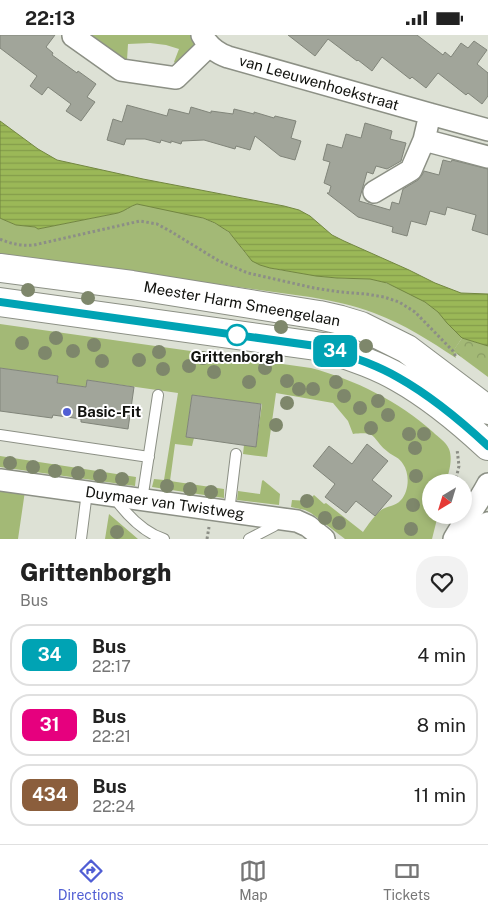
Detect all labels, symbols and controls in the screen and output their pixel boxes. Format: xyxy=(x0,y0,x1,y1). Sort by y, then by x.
text: 22:13 xyxy=(25,7,75,29)
street label: van Leeuwenhoekstraat xyxy=(237,52,401,114)
street label: Meester Harm Smeengelaan xyxy=(142,278,342,329)
marker: Grittenborgh xyxy=(226,324,248,346)
line badge: 34 xyxy=(312,335,358,367)
text: 34 xyxy=(323,340,347,361)
place label: Grittenborgh xyxy=(191,348,284,365)
place label: Basic-Fit xyxy=(77,403,141,420)
marker: Basic-Fit xyxy=(61,406,73,418)
north arrow xyxy=(422,474,472,524)
map controls xyxy=(422,474,472,524)
street label: Duymaer van Twistweg xyxy=(84,483,246,522)
button: heart xyxy=(416,556,468,608)
text: Grittenborgh xyxy=(20,558,171,586)
text: Bus xyxy=(20,591,48,610)
text: Bus xyxy=(92,635,126,657)
text: 34 xyxy=(38,644,61,665)
text: 4 min xyxy=(417,644,466,666)
text: 22:17 xyxy=(92,657,131,676)
text: Bus xyxy=(92,705,126,727)
text: 31 xyxy=(40,714,59,735)
text: 8 min xyxy=(417,714,466,736)
text: 22:21 xyxy=(92,727,131,746)
text: Bus xyxy=(93,775,127,797)
text: 434 xyxy=(32,784,68,805)
text: 11 min xyxy=(414,784,466,806)
text: 22:24 xyxy=(93,797,135,816)
tab: Directions xyxy=(58,857,124,903)
tab: Map xyxy=(239,857,268,903)
tab: Tickets xyxy=(383,857,430,903)

